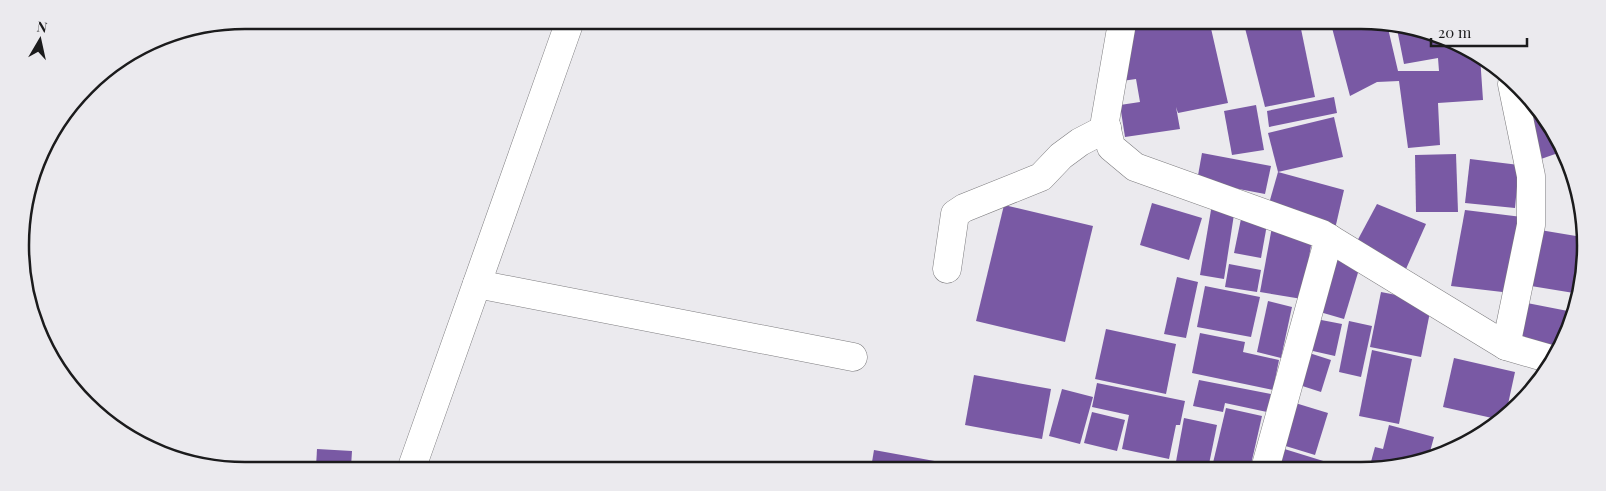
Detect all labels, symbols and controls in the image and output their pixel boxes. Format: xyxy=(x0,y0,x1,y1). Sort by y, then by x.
north arrow xyxy=(15,15,65,65)
scale bar xyxy=(1431,15,1527,47)
text: N xyxy=(36,16,49,37)
text: 20 m xyxy=(1438,22,1472,42)

